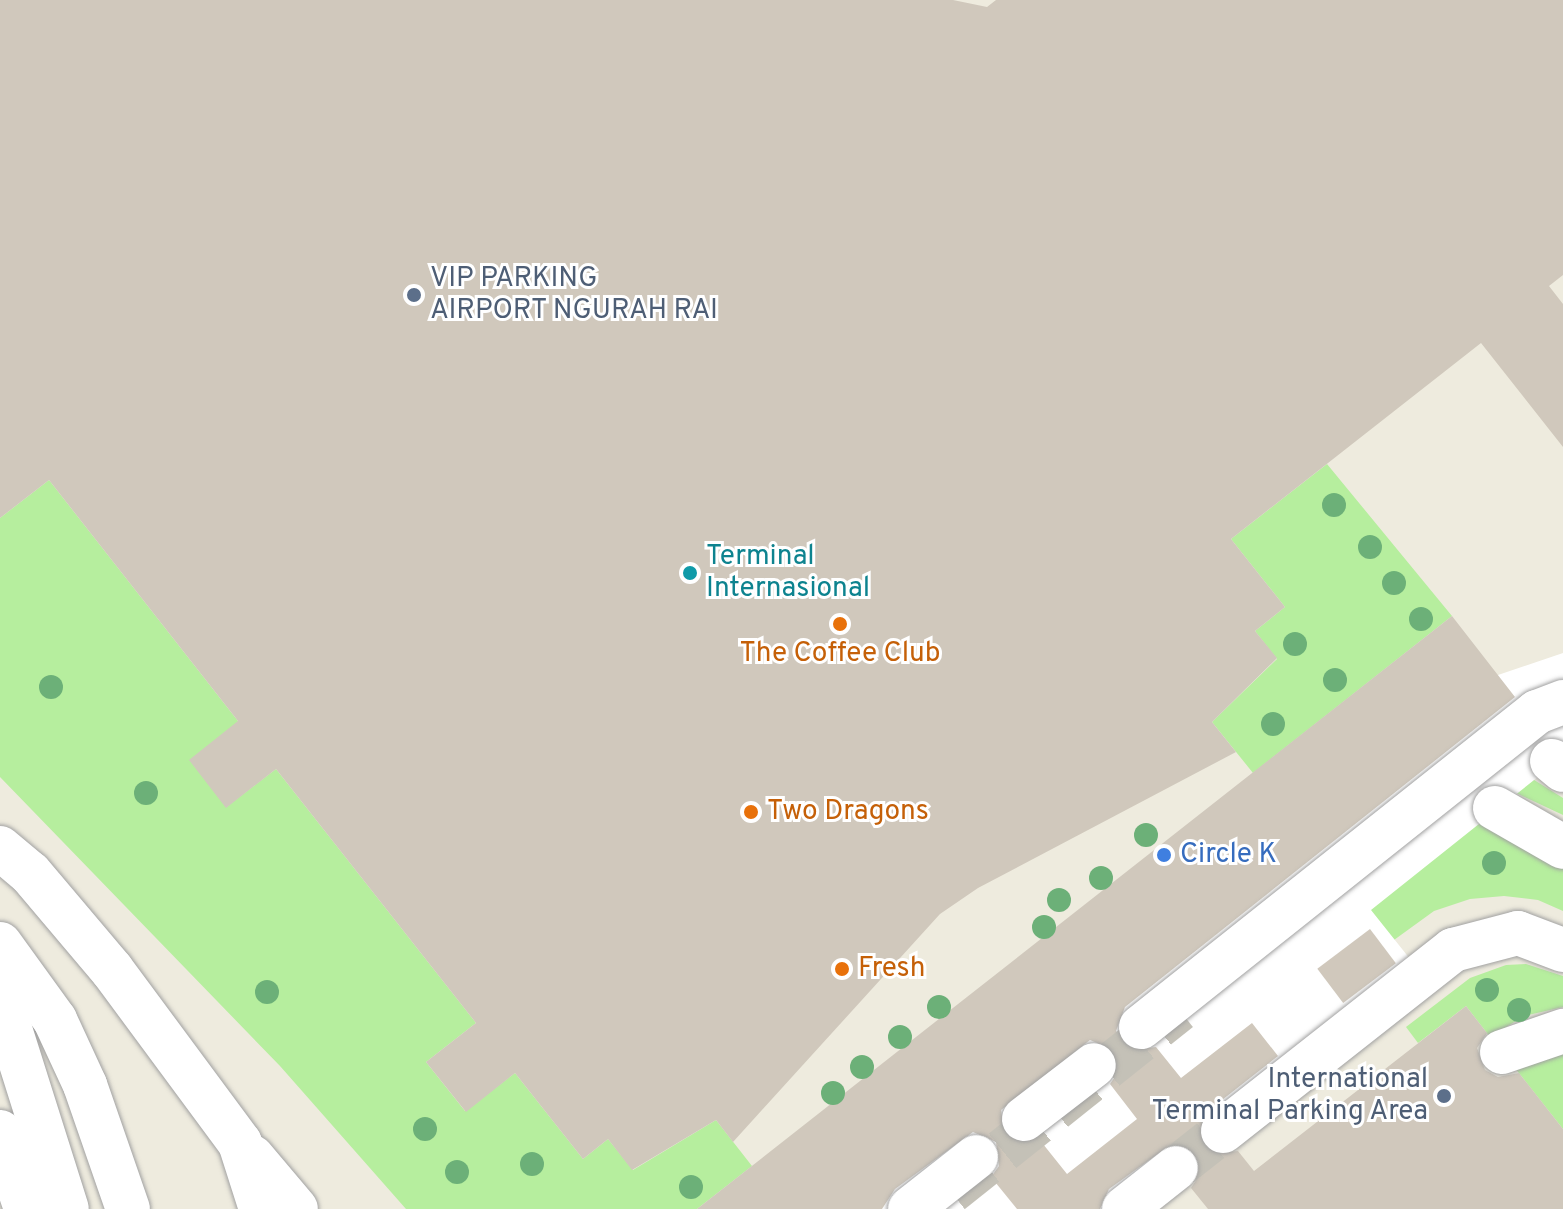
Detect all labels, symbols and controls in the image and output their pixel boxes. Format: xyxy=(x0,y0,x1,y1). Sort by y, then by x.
place label: VIP PARKING AIRPORT NGURAH RAI xyxy=(430,262,719,328)
marker: VIP PARKING AIRPORT NGURAH RAI xyxy=(405,286,423,304)
place label: Terminal Internasional xyxy=(706,540,870,606)
marker: Terminal Internasional xyxy=(681,564,699,582)
marker: The Coffee Club xyxy=(831,615,849,633)
place label: The Coffee Club xyxy=(739,637,941,671)
place label: Two Dragons xyxy=(767,795,929,829)
marker: Two Dragons xyxy=(742,803,760,821)
place label: Circle K xyxy=(1180,838,1277,872)
marker: Circle K xyxy=(1155,846,1173,864)
place label: Fresh xyxy=(858,952,926,986)
marker: Fresh xyxy=(833,960,851,978)
place label: International Terminal Parking Area xyxy=(1150,1063,1428,1129)
marker: International Terminal Parking Area xyxy=(1435,1087,1453,1105)

